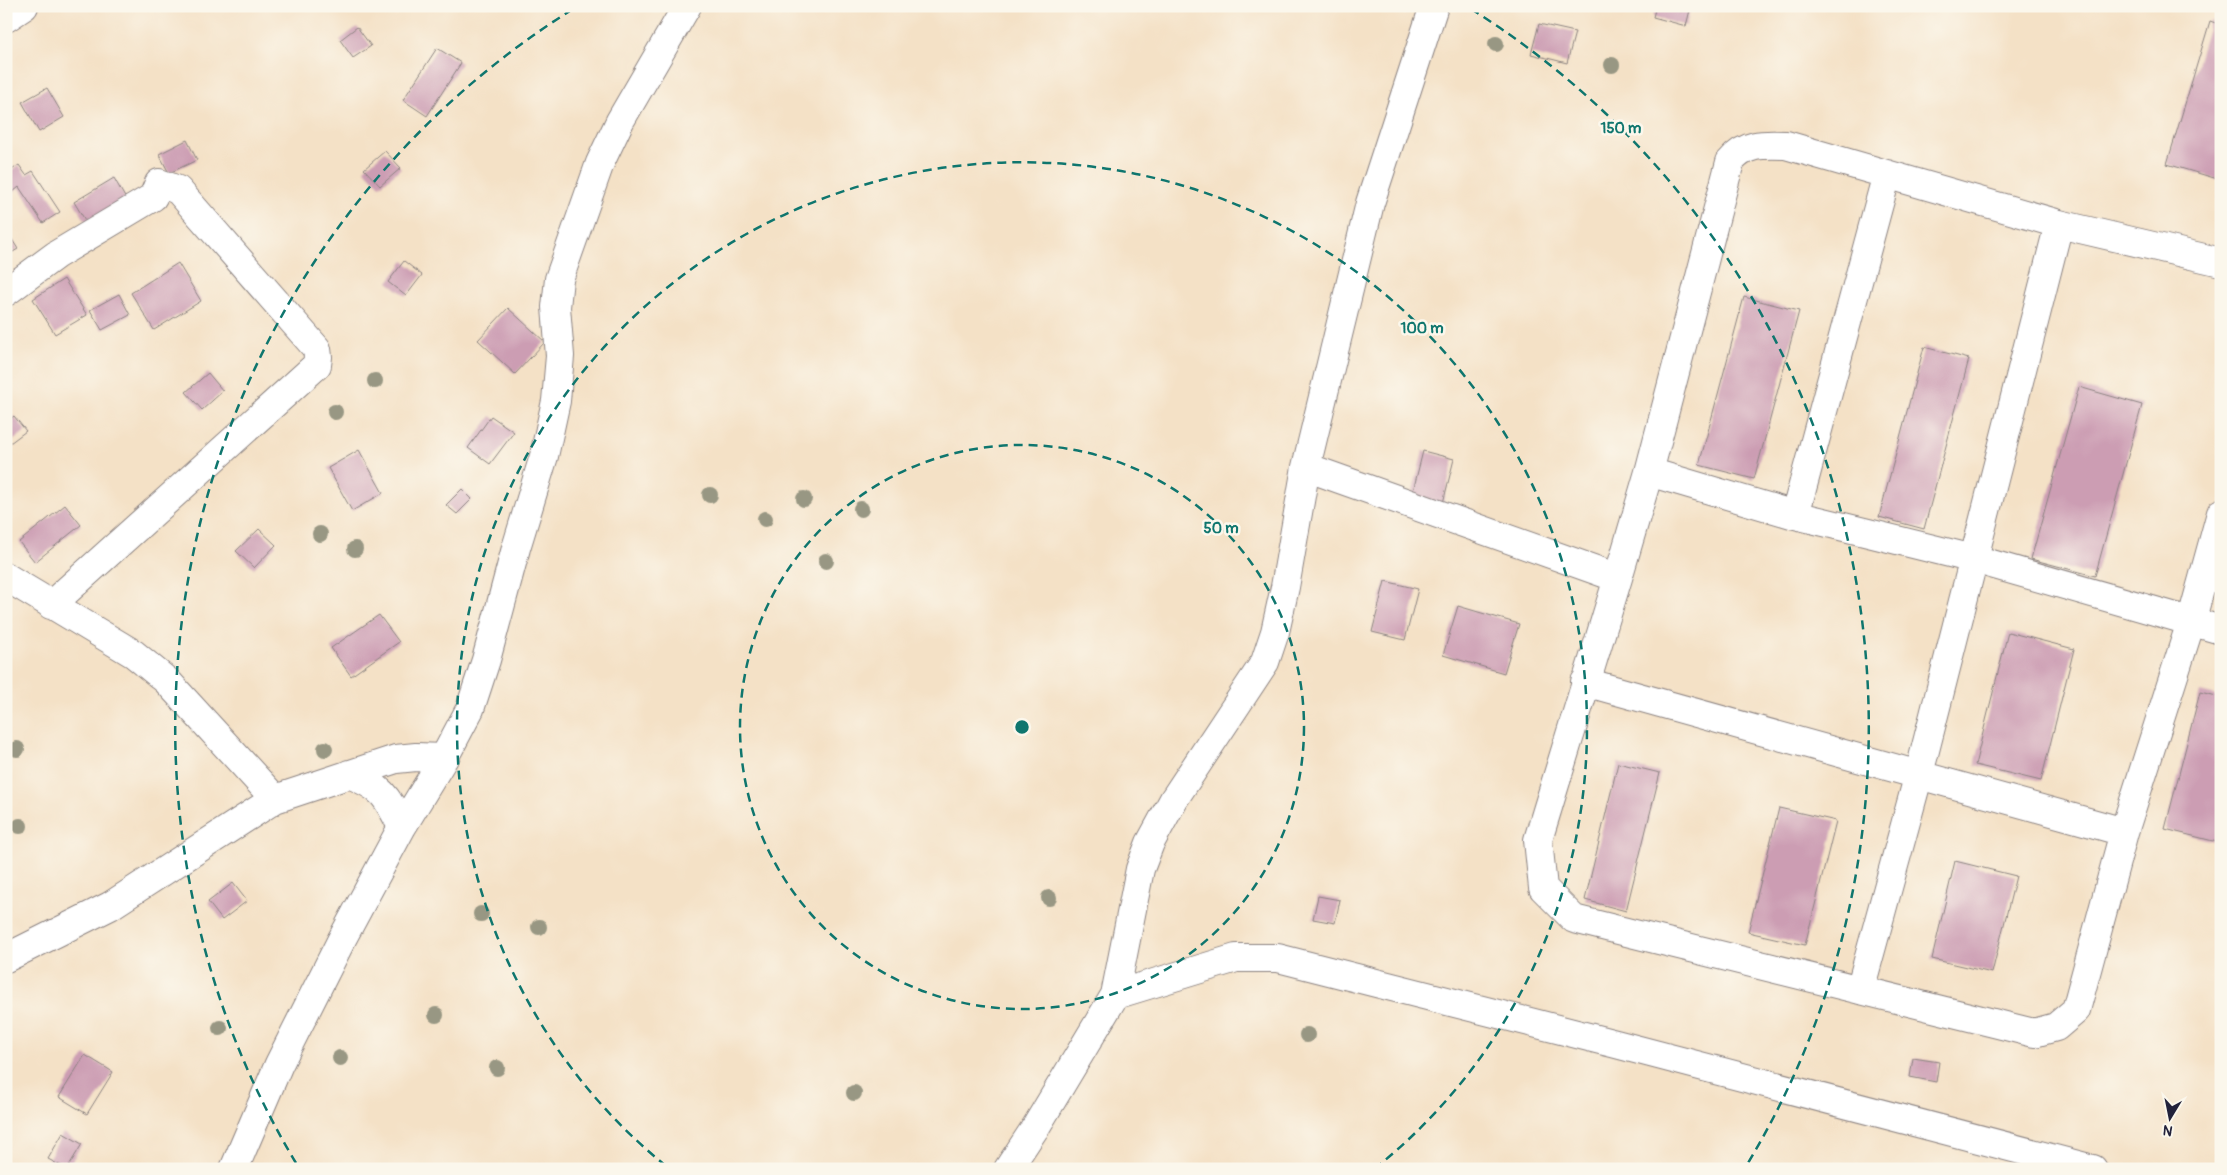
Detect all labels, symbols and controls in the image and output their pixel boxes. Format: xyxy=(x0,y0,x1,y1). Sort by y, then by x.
text: 150 m xyxy=(1601,119,1641,138)
text: 100 m xyxy=(1401,319,1443,338)
text: 50 m xyxy=(1204,519,1238,538)
centre of rings xyxy=(1013,718,1031,736)
north arrow xyxy=(2144,1092,2194,1142)
text: N xyxy=(2162,1121,2174,1140)

